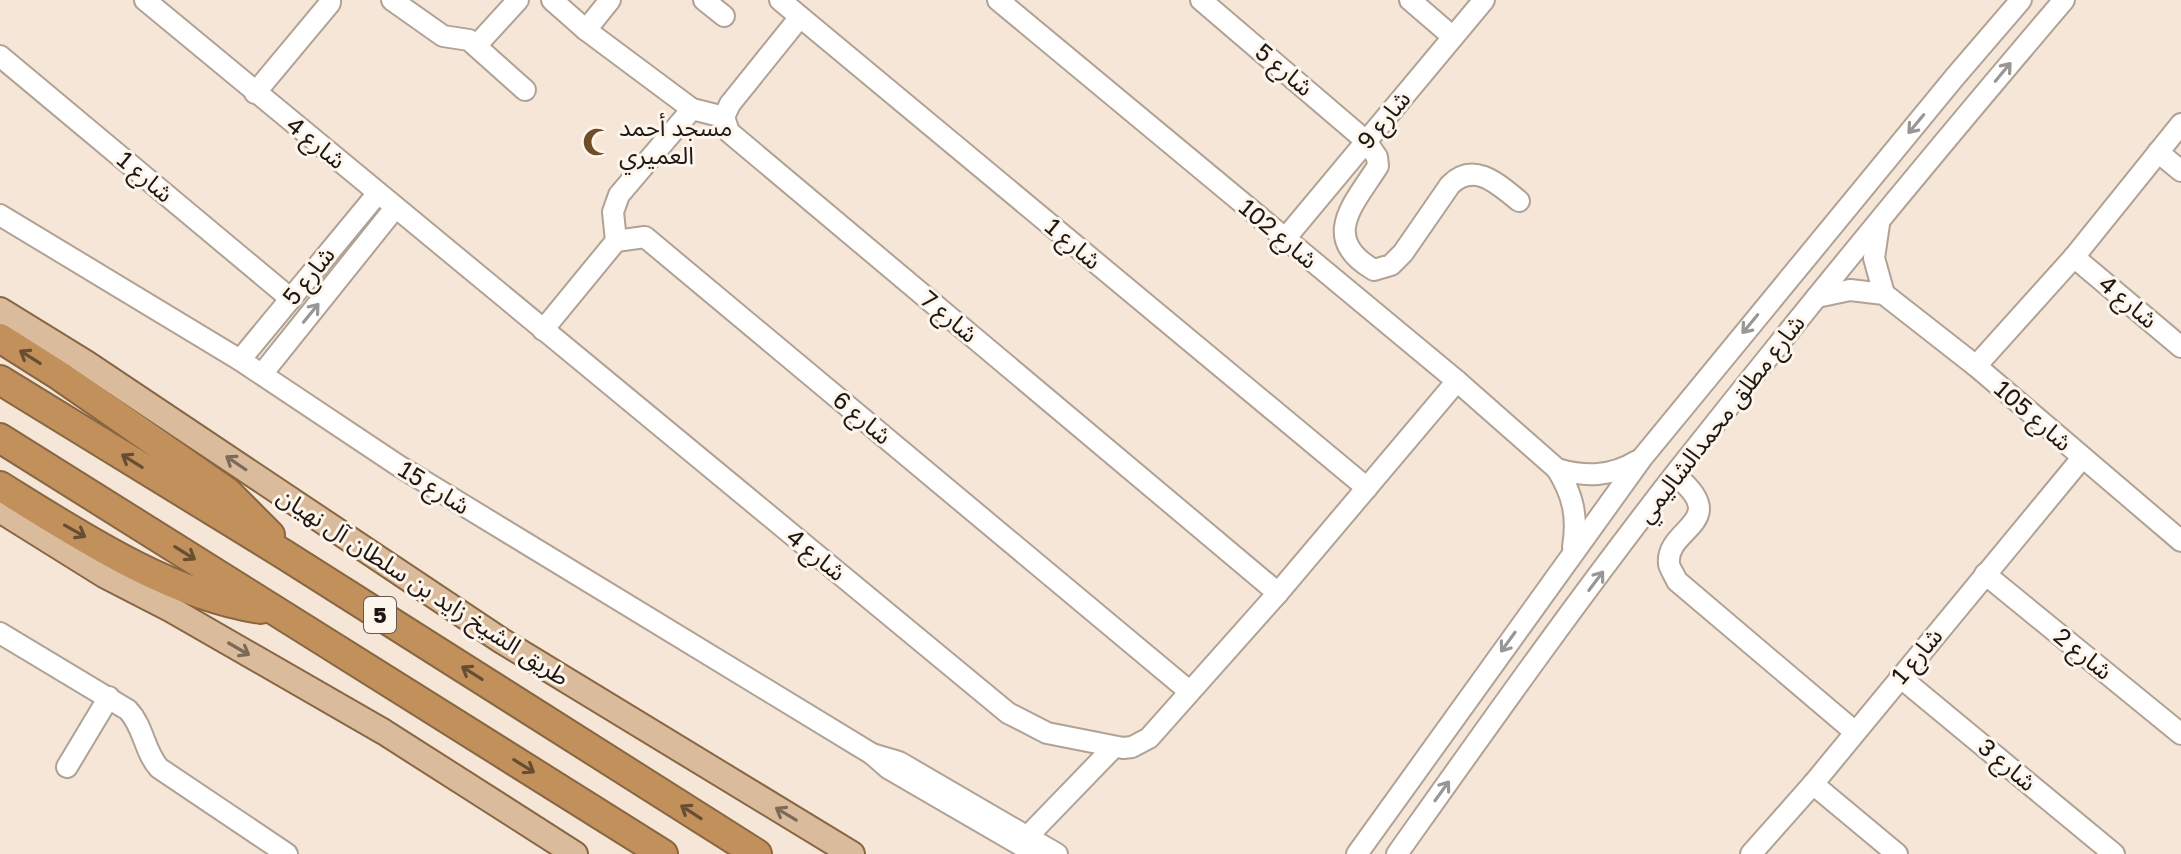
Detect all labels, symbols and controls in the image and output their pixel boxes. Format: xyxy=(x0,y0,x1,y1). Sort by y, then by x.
street label: شارع 5 xyxy=(1248,36,1320,104)
one-way arrow xyxy=(1994,62,2012,83)
street label: شارع 9 xyxy=(1350,84,1419,157)
street label: شارع 4 xyxy=(279,109,352,177)
place label: مسجد أحمد العميري xyxy=(619,112,732,175)
one-way arrow xyxy=(1907,113,1925,133)
mosque icon: مسجد أحمد العميري xyxy=(582,127,612,157)
street label: شارع 1 xyxy=(109,144,180,211)
street label: شارع 102 xyxy=(1231,192,1324,277)
street label: شارع 1 xyxy=(1037,211,1108,278)
street label: شارع 5 xyxy=(276,240,343,313)
street label: شارع 4 xyxy=(2091,268,2164,337)
street label: شارع 7 xyxy=(913,284,984,351)
one-way arrow xyxy=(302,303,319,324)
street label: شارع مطلق محمدالشاليمي xyxy=(1630,308,1814,531)
one-way arrow xyxy=(1742,313,1759,334)
one-way arrow xyxy=(19,348,42,364)
street label: شارع 105 xyxy=(1987,373,2079,459)
street label: شارع 6 xyxy=(825,384,898,453)
one-way arrow xyxy=(121,453,144,469)
street label: شارع 15 xyxy=(392,454,476,523)
one-way arrow xyxy=(225,455,247,472)
street label: طريق الشيخ زايد بن سلطان آل نهيان xyxy=(270,480,575,694)
street label: شارع 4 xyxy=(779,521,852,589)
one-way arrow xyxy=(63,523,86,539)
one-way arrow xyxy=(173,546,196,562)
one-way arrow xyxy=(1587,571,1604,592)
road number: 5 xyxy=(364,597,396,633)
street label: شارع 1 xyxy=(1884,621,1951,692)
street label: شارع 2 xyxy=(2046,621,2119,688)
one-way arrow xyxy=(1500,630,1516,652)
one-way arrow xyxy=(227,641,250,657)
one-way arrow xyxy=(461,665,483,682)
street label: شارع 3 xyxy=(1970,731,2043,800)
one-way arrow xyxy=(512,759,535,775)
one-way arrow xyxy=(1434,780,1450,802)
one-way arrow xyxy=(681,804,703,821)
one-way arrow xyxy=(775,805,798,821)

